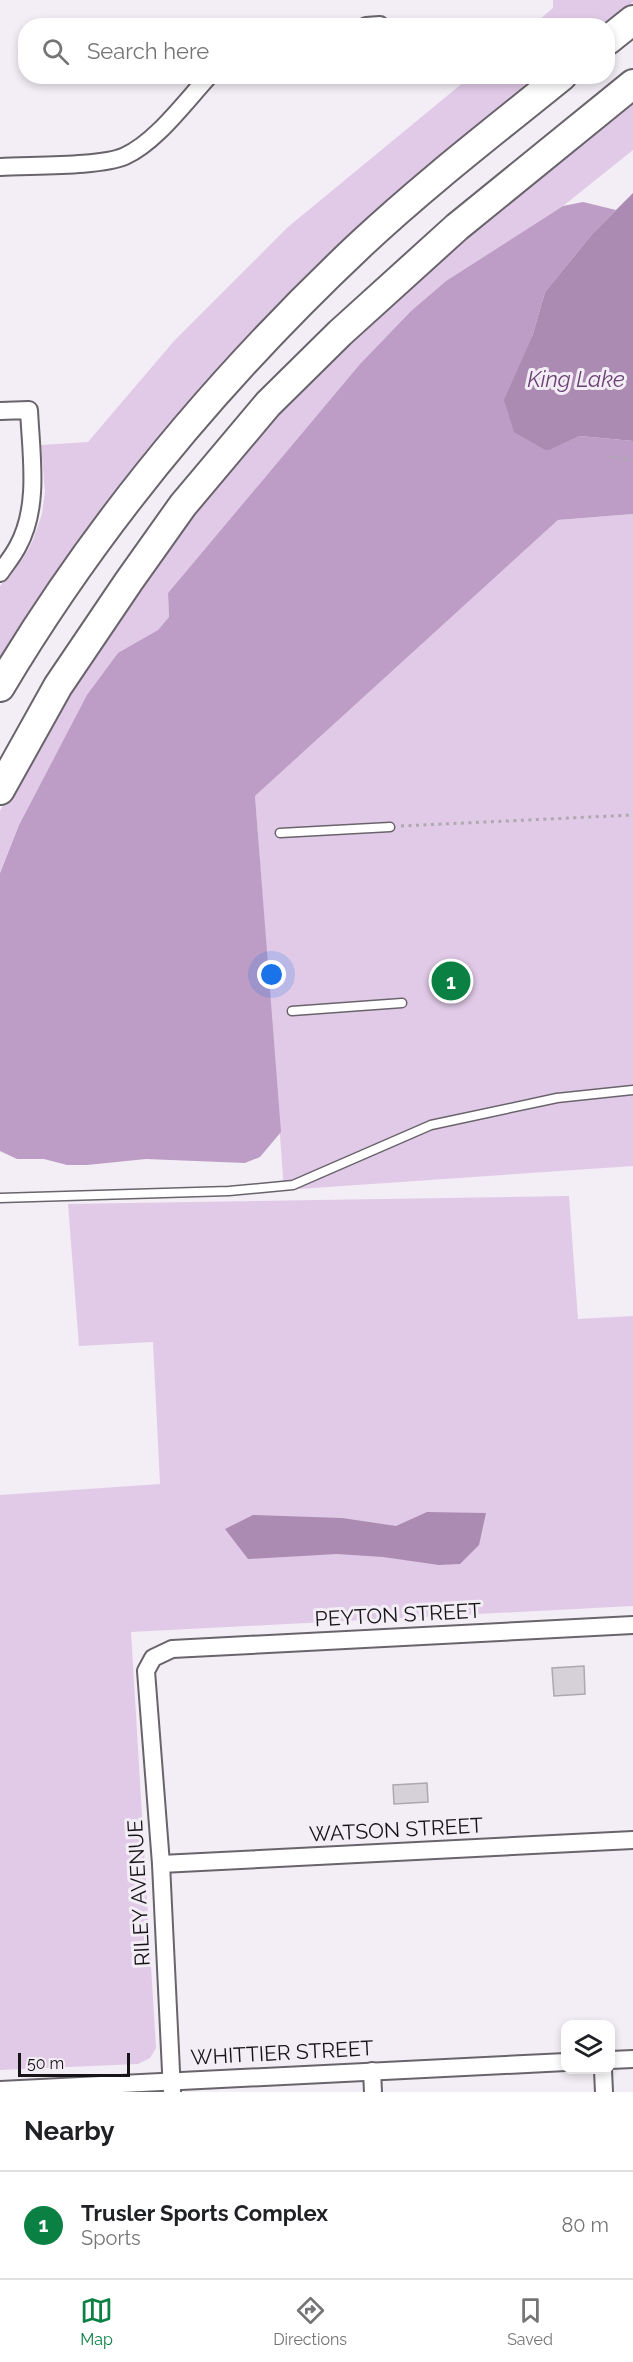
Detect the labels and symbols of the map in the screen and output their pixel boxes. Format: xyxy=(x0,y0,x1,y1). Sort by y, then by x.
water label: King Lake xyxy=(527,366,625,392)
pin: 1 xyxy=(432,958,470,1004)
your location xyxy=(257,960,286,989)
street label: PEYTON STREET xyxy=(314,1598,482,1631)
street label: WATSON STREET xyxy=(308,1812,484,1847)
street label: RILEY AVENUE xyxy=(122,1819,155,1967)
street label: WHITTIER STREET xyxy=(190,2035,374,2070)
scale bar xyxy=(18,2050,130,2078)

